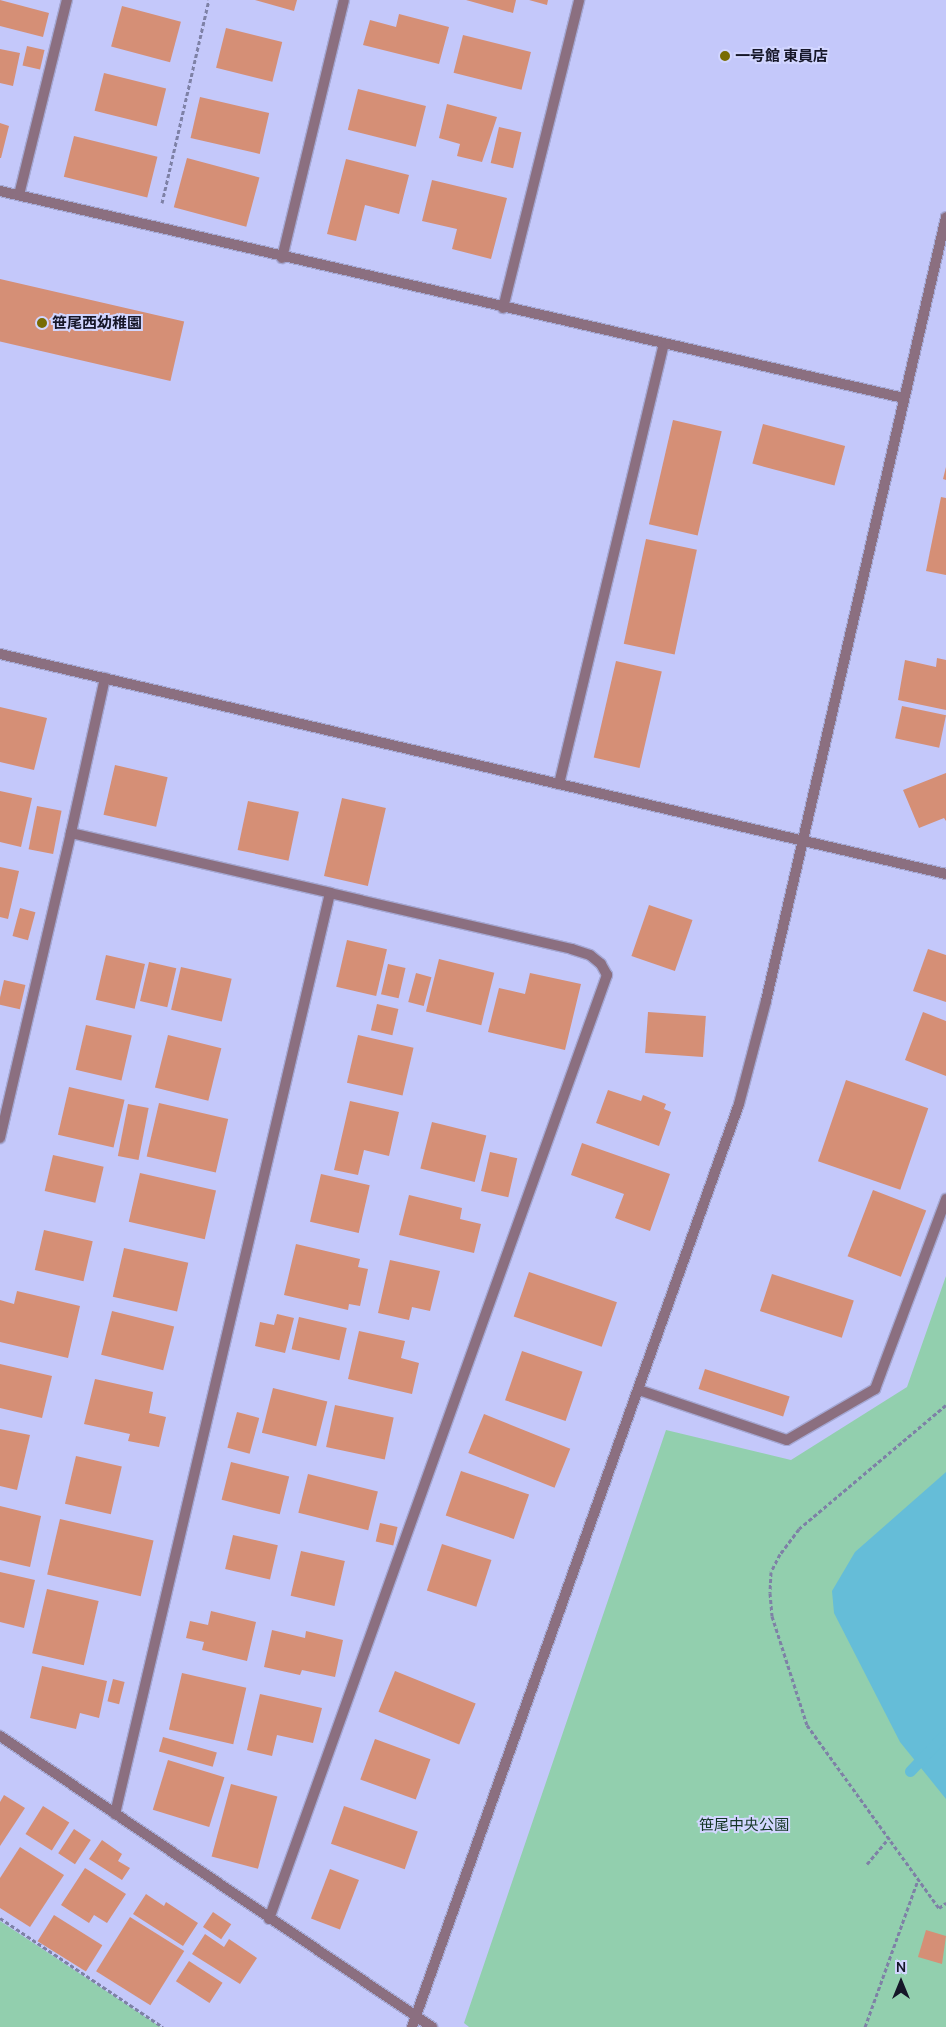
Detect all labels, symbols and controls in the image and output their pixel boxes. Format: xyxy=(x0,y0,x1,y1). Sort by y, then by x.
place label: 一号館 東員店 xyxy=(735,47,828,65)
marker: 一号館 東員店 xyxy=(719,50,731,62)
place label: 笹尾西幼稚園 xyxy=(52,314,142,332)
marker: 笹尾西幼稚園 xyxy=(36,317,48,329)
park label: 笹尾中央公園 xyxy=(699,1816,789,1834)
north arrow xyxy=(876,1957,926,2007)
text: N xyxy=(896,1957,906,1976)

